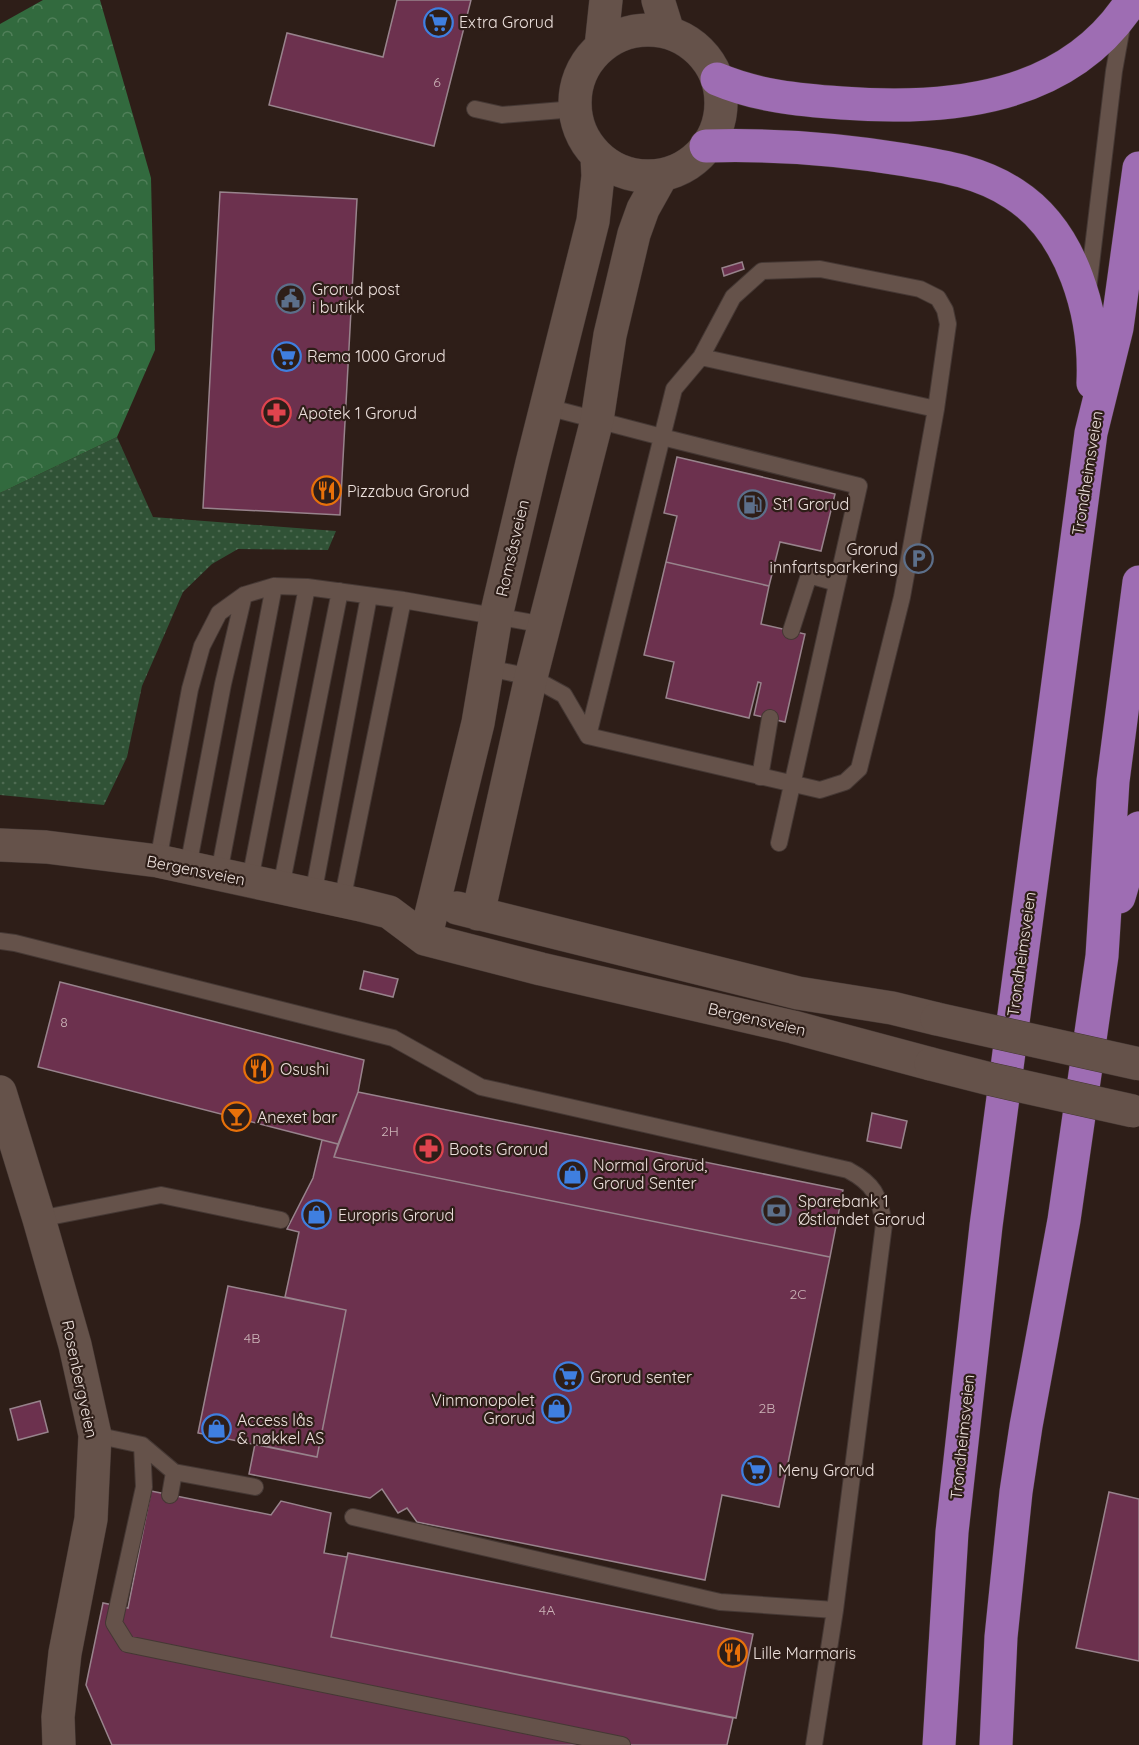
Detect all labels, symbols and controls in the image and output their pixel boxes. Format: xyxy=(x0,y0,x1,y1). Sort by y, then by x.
supermarket icon: Extra Grorud xyxy=(422,6,454,38)
place label: Extra Grorud xyxy=(459,12,554,32)
house number: 6 xyxy=(433,73,441,91)
place label: Grorud post i butikk xyxy=(312,279,400,317)
public building icon: Grorud post i butikk xyxy=(275,282,307,314)
supermarket icon: Rema 1000 Grorud xyxy=(270,340,302,372)
place label: Rema 1000 Grorud xyxy=(307,346,446,366)
pharmacy icon: Apotek 1 Grorud xyxy=(261,397,293,429)
place label: Apotek 1 Grorud xyxy=(298,403,417,423)
street label: Trondheimsveien xyxy=(1067,409,1107,537)
restaurant icon: Pizzabua Grorud xyxy=(310,475,342,507)
place label: Pizzabua Grorud xyxy=(347,481,469,501)
fuel station icon: St1 Grorud xyxy=(736,488,768,520)
place label: St1 Grorud xyxy=(773,494,849,514)
street label: Romsåsveien xyxy=(491,498,533,598)
place label: Grorud innfartsparkering xyxy=(770,539,898,577)
parking icon: Grorud innfartsparkering xyxy=(903,542,935,574)
street label: Bergensveien xyxy=(145,851,247,889)
street label: Trondheimsveien xyxy=(1002,890,1040,1018)
street label: Bergensveien xyxy=(706,998,808,1040)
house number: 8 xyxy=(60,1013,68,1031)
restaurant icon: Osushi xyxy=(243,1053,275,1085)
place label: Osushi xyxy=(280,1059,329,1079)
bar icon: Anexet bar xyxy=(220,1101,252,1133)
place label: Anexet bar xyxy=(257,1107,337,1127)
house number: 2H xyxy=(381,1122,399,1140)
pharmacy icon: Boots Grorud xyxy=(412,1133,444,1165)
place label: Boots Grorud xyxy=(449,1139,548,1159)
place label: Normal Grorud, Grorud Senter xyxy=(593,1155,707,1193)
shop icon: Normal Grorud, Grorud Senter xyxy=(556,1158,588,1190)
place label: Sparebank 1 Østlandet Grorud xyxy=(798,1191,925,1229)
bank icon: Sparebank 1 Østlandet Grorud xyxy=(761,1194,793,1226)
shop icon: Europris Grorud xyxy=(301,1199,333,1231)
place label: Europris Grorud xyxy=(338,1205,454,1225)
house number: 2C xyxy=(790,1285,806,1303)
street label: Rosenbergveien xyxy=(58,1318,102,1440)
house number: 4B xyxy=(244,1329,260,1347)
supermarket icon: Grorud senter xyxy=(553,1361,585,1393)
place label: Grorud senter xyxy=(590,1367,692,1387)
street label: Trondheimsveien xyxy=(945,1373,979,1501)
place label: Vinmonopolet Grorud xyxy=(431,1390,535,1428)
shop icon: Vinmonopolet Grorud xyxy=(540,1393,572,1425)
house number: 2B xyxy=(759,1399,775,1417)
place label: Access lås & nøkkel AS xyxy=(237,1410,324,1448)
shop icon: Access lås & nøkkel AS xyxy=(200,1413,232,1445)
supermarket icon: Meny Grorud xyxy=(741,1454,773,1486)
place label: Meny Grorud xyxy=(778,1460,874,1480)
house number: 4A xyxy=(539,1601,555,1619)
restaurant icon: Lille Marmaris xyxy=(716,1637,748,1669)
place label: Lille Marmaris xyxy=(753,1643,856,1663)

